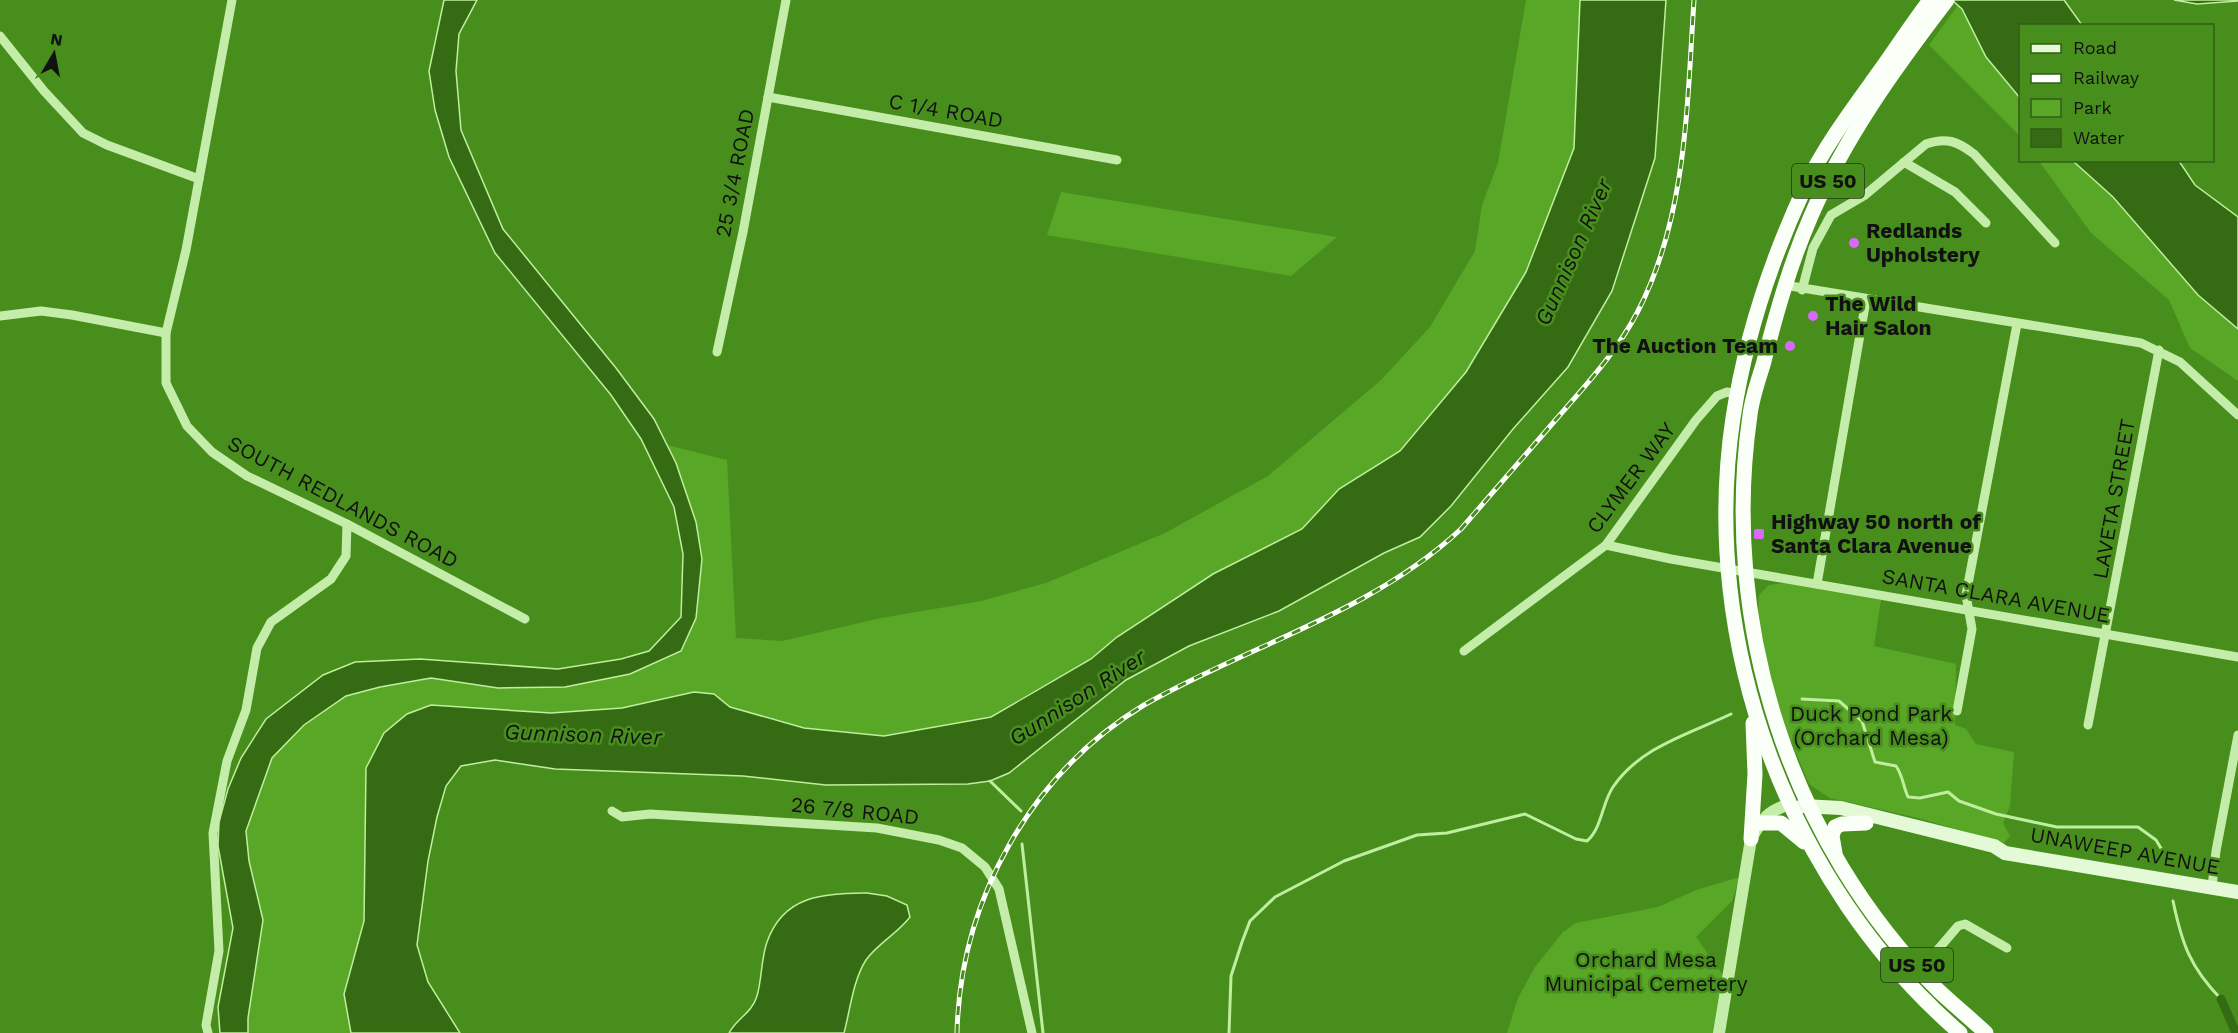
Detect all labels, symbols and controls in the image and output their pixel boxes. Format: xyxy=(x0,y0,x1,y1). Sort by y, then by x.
north arrow xyxy=(24,24,84,84)
legend xyxy=(2019,24,2214,162)
text: N xyxy=(49,29,64,50)
text: Road xyxy=(2073,37,2117,58)
text: Railway xyxy=(2073,67,2140,88)
street label: C 1/4 ROAD xyxy=(887,88,1005,133)
text: Park xyxy=(2073,97,2112,118)
street label: 25 3/4 ROAD xyxy=(710,107,759,239)
text: Water xyxy=(2073,127,2125,148)
road number: US 50 xyxy=(1792,164,1864,198)
water label: Gunnison River xyxy=(1530,174,1618,329)
place label: Redlands Upholstery xyxy=(1866,218,1980,267)
marker: Redlands Upholstery xyxy=(1847,236,1861,250)
place label: The Wild Hair Salon xyxy=(1825,291,1932,340)
marker: The Wild Hair Salon xyxy=(1806,309,1820,323)
place label: The Auction Team xyxy=(1592,333,1778,358)
marker: The Auction Team xyxy=(1783,339,1797,353)
street label: CLYMER WAY xyxy=(1581,417,1680,538)
street label: LAVETA STREET xyxy=(2087,417,2140,581)
street label: SOUTH REDLANDS ROAD xyxy=(224,430,463,573)
place label: Highway 50 north of Santa Clara Avenue xyxy=(1771,509,1981,558)
marker: Highway 50 north of Santa Clara Avenue xyxy=(1752,527,1766,541)
street label: SANTA CLARA AVENUE xyxy=(1880,563,2112,628)
water label: Gunnison River xyxy=(1004,643,1151,751)
park label: Duck Pond Park (Orchard Mesa) xyxy=(1790,701,1952,750)
water label: Gunnison River xyxy=(504,719,664,750)
street label: 26 7/8 ROAD xyxy=(790,791,920,830)
street label: UNAWEEP AVENUE xyxy=(2028,822,2222,880)
park label: Orchard Mesa Municipal Cemetery xyxy=(1544,947,1748,996)
road number: US 50 xyxy=(1881,948,1953,982)

